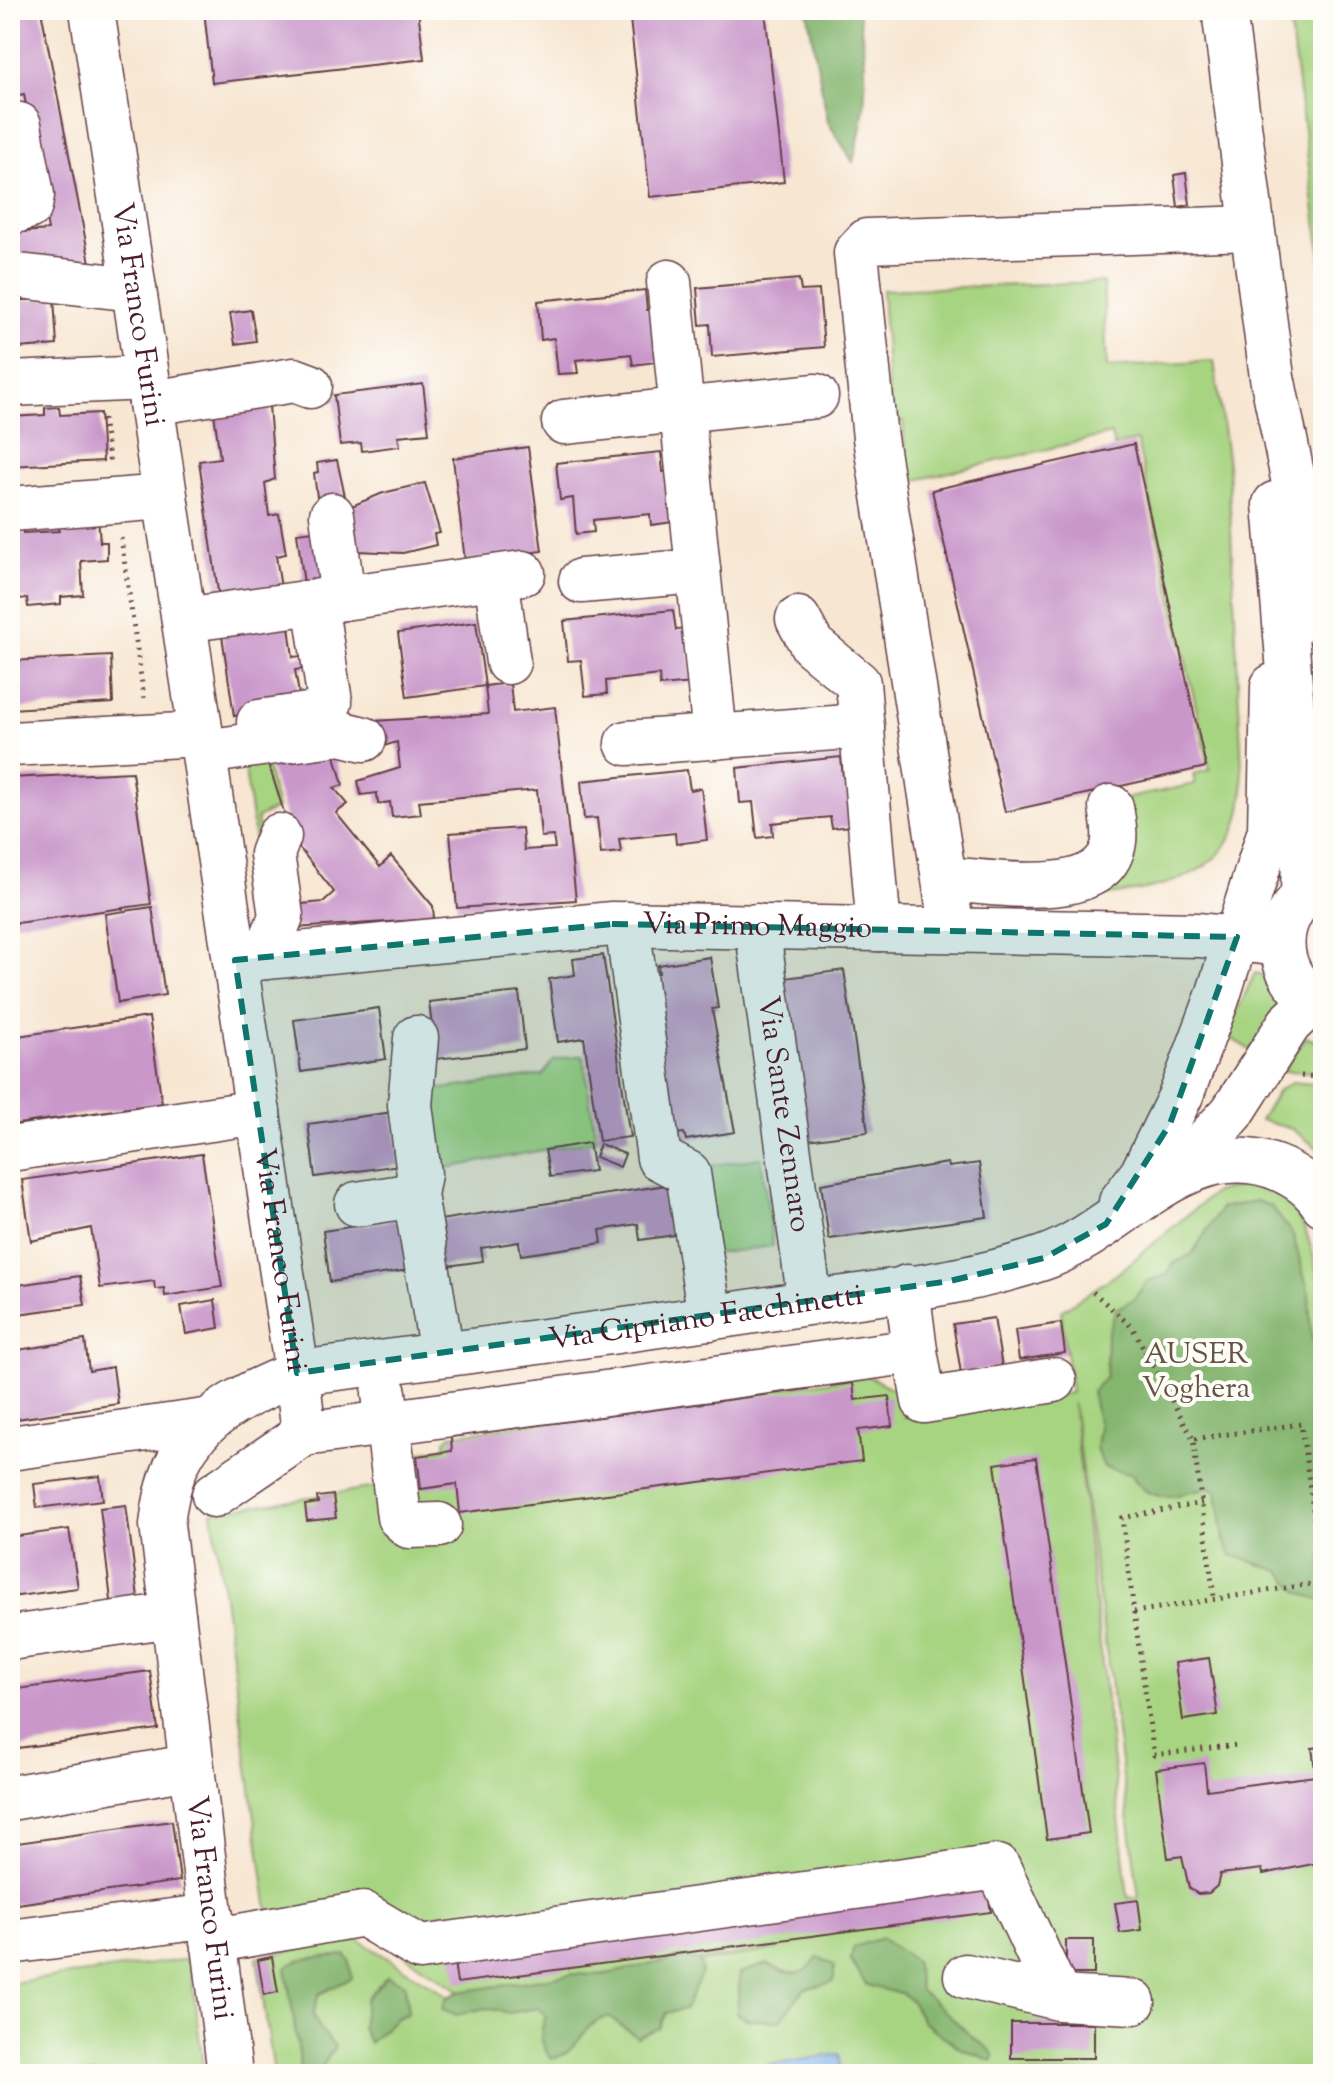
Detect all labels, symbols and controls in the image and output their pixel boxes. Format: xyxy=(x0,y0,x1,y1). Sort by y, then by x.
street label: Via Franco Furini xyxy=(100,200,176,429)
street label: Via Primo Maggio xyxy=(642,903,873,950)
street label: Via Sante Zennaro xyxy=(746,993,821,1235)
street label: Via Franco Furini xyxy=(242,1145,318,1375)
street label: Via Cipriano Facchinetti xyxy=(546,1274,866,1362)
park label: AUSER Voghera xyxy=(1142,1334,1251,1411)
street label: Via Franco Furini xyxy=(174,1793,245,2023)

